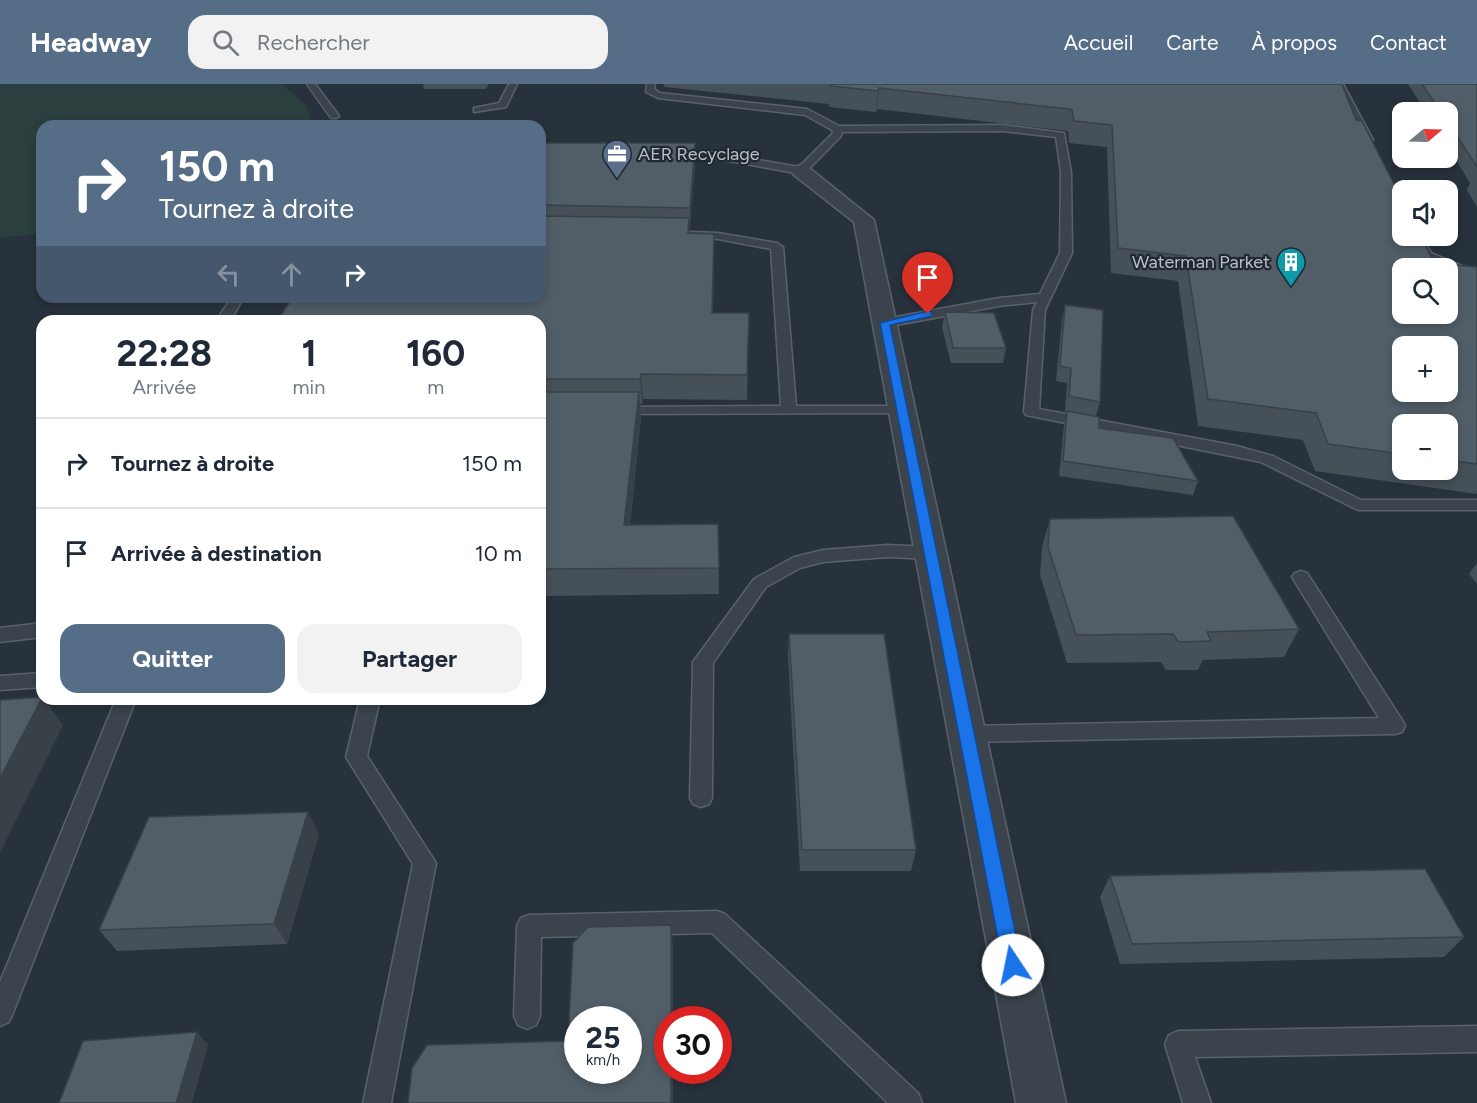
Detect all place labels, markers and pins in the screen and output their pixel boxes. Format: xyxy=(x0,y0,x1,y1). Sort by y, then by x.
office icon: AER Recyclage xyxy=(601,138,633,180)
place label: AER Recyclage xyxy=(638,143,760,165)
building icon: Waterman Parket xyxy=(1275,246,1307,288)
place label: Waterman Parket xyxy=(1132,251,1270,273)
pin xyxy=(902,252,953,314)

